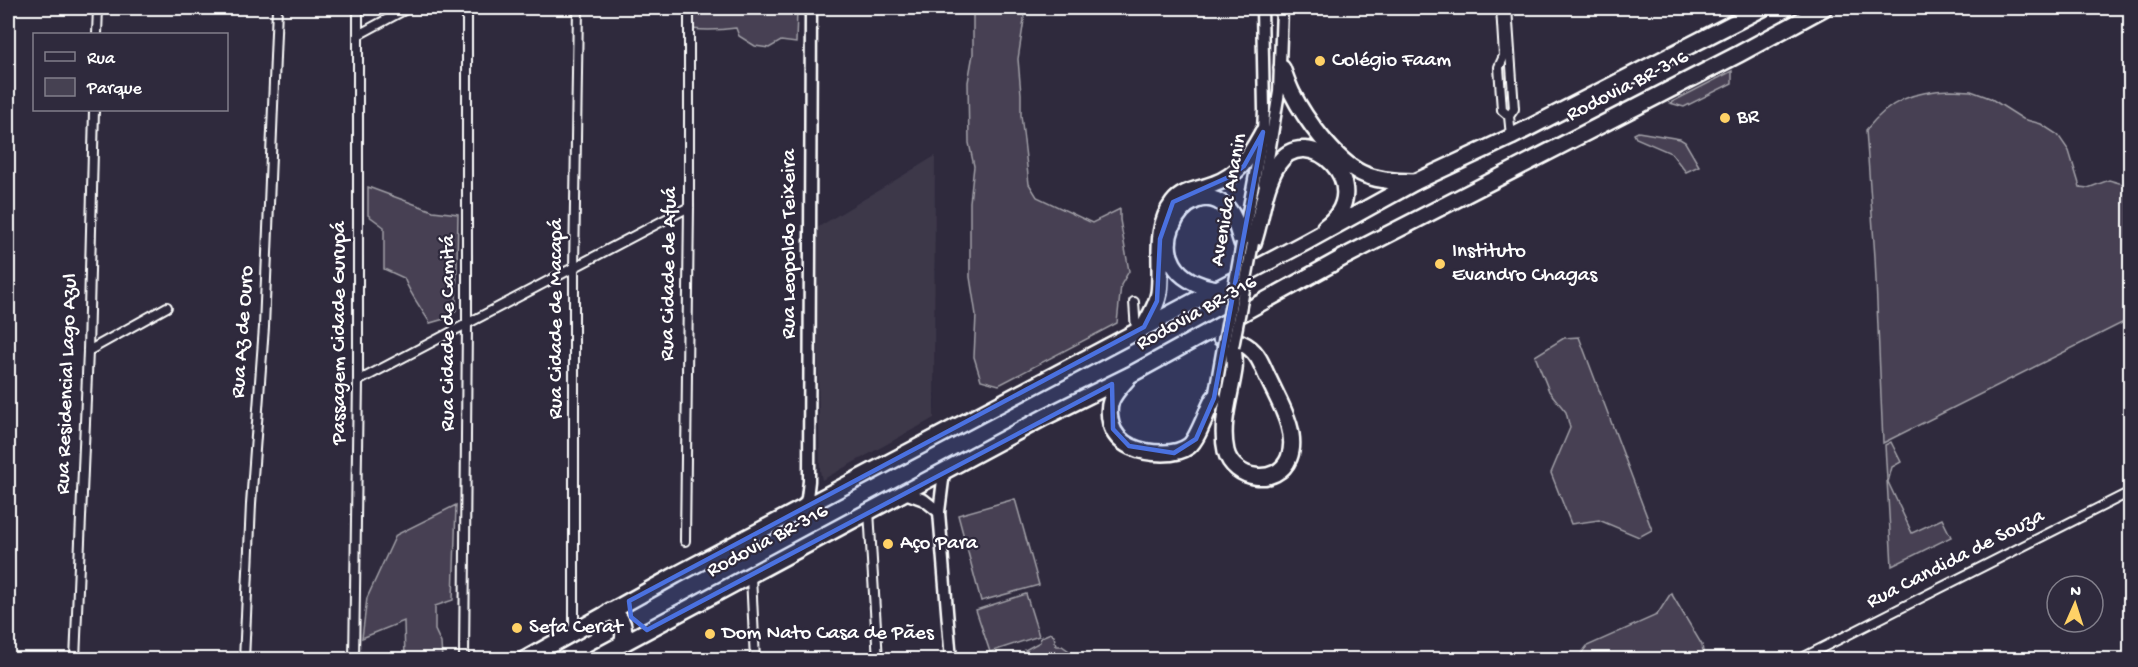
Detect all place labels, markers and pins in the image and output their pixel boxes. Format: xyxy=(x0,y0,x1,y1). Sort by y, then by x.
place label: Colégio Faam xyxy=(1332,49,1451,74)
marker: Colégio Faam xyxy=(1313,54,1327,68)
place label: BR xyxy=(1736,106,1760,131)
marker: BR xyxy=(1718,111,1732,125)
place label: Instituto Evandro Chagas xyxy=(1452,240,1599,289)
marker: Instituto Evandro Chagas xyxy=(1433,257,1447,271)
place label: Aço Para xyxy=(900,532,979,557)
marker: Aço Para xyxy=(881,537,895,551)
place label: Sefa Cerat xyxy=(529,616,625,641)
marker: Sefa Cerat xyxy=(510,621,524,635)
place label: Dom Nato Casa de Pães xyxy=(720,622,935,647)
marker: Dom Nato Casa de Pães xyxy=(703,627,717,641)

